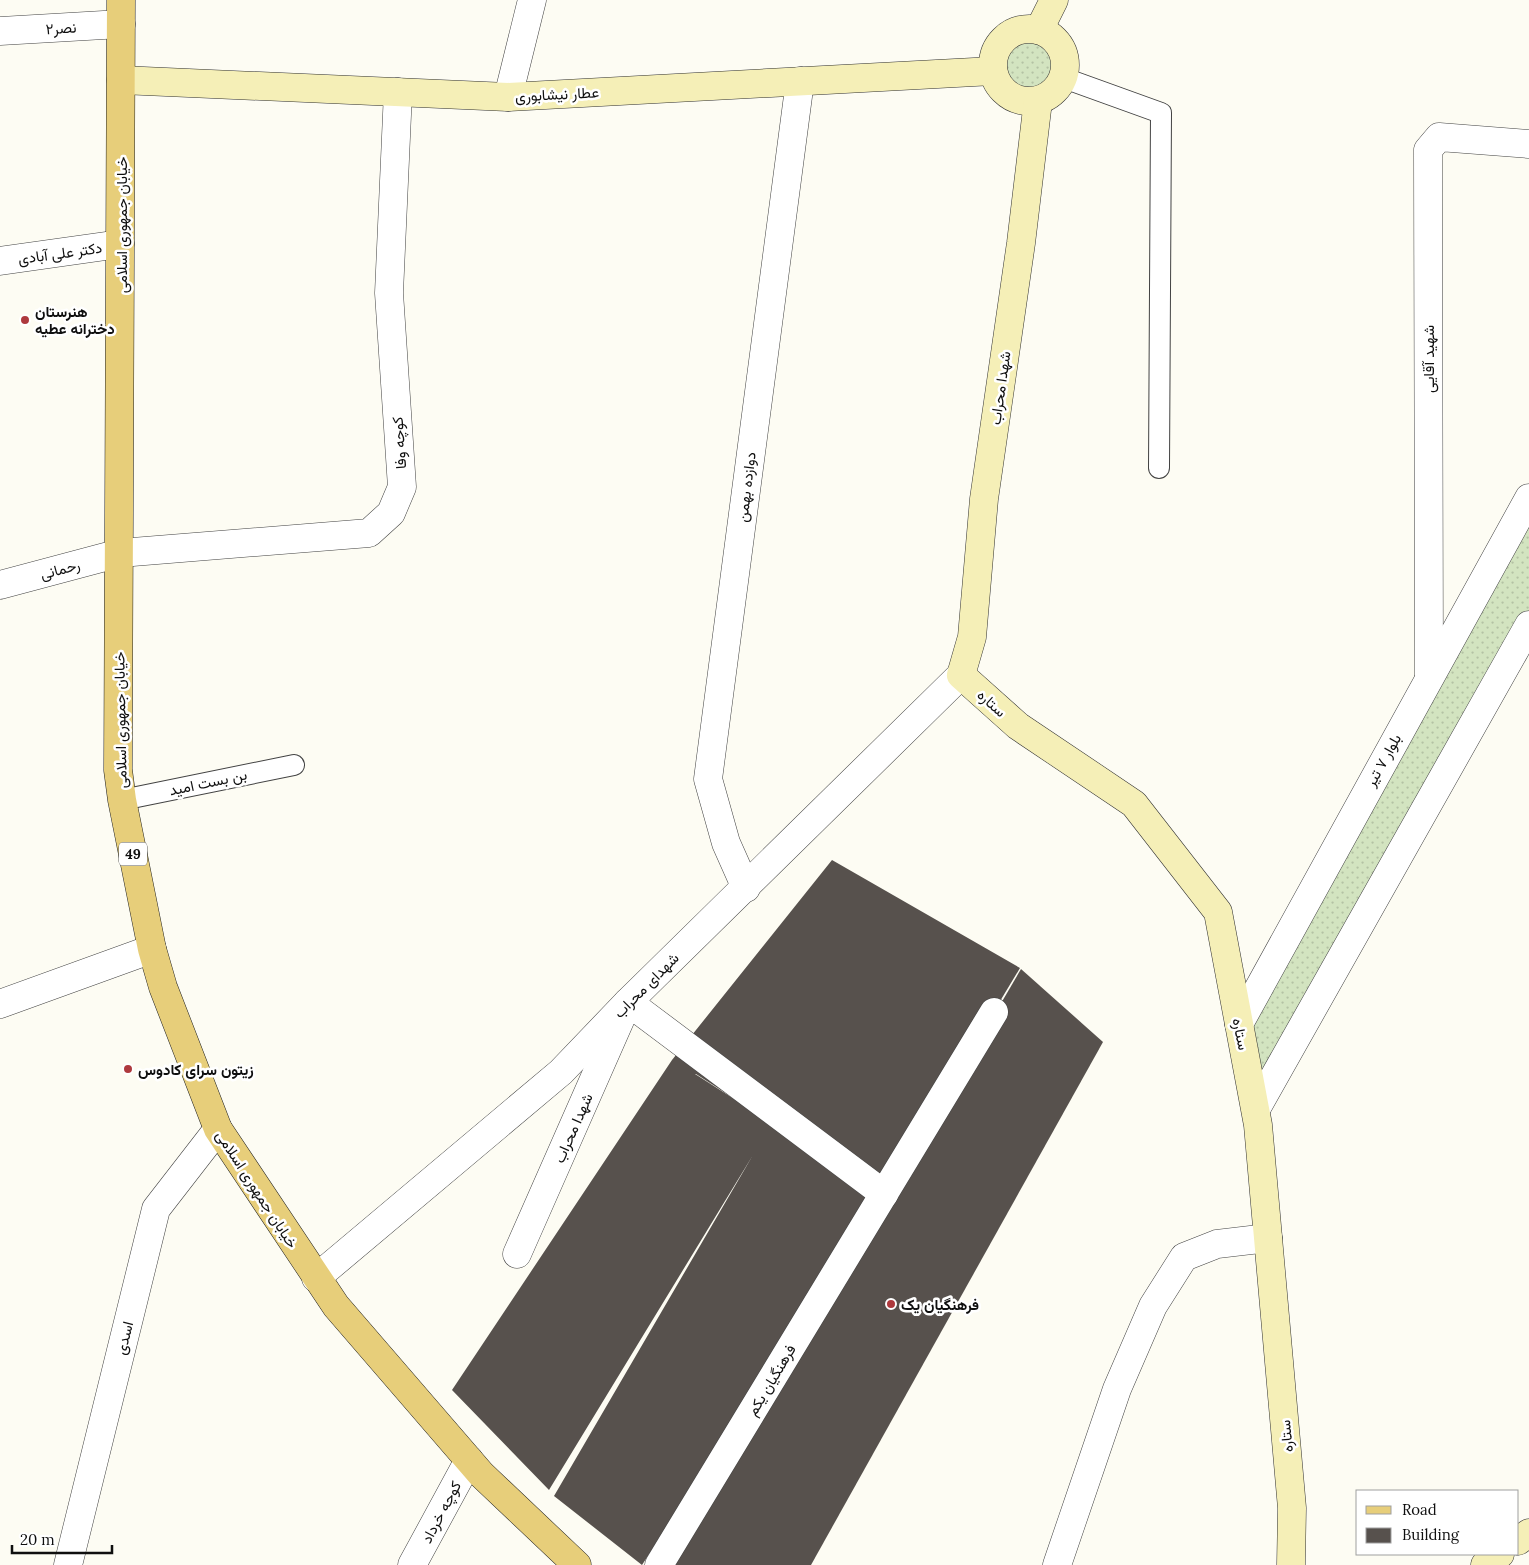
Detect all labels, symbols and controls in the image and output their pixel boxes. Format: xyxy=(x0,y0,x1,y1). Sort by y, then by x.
street label: نصر۲ xyxy=(45,17,77,39)
street label: عطار نیشابوری xyxy=(515,82,600,107)
street label: خیابان جمهوری اسلامی xyxy=(112,157,132,293)
street label: دکتر علی آبادی xyxy=(17,238,103,269)
place label: هنرستان دخترانه عطیه xyxy=(35,302,115,338)
marker: هنرستان دخترانه عطیه xyxy=(19,314,31,326)
street label: شهید آقایی xyxy=(1419,325,1439,393)
street label: شهدا محراب xyxy=(985,350,1015,426)
street label: کوچه وفا xyxy=(388,416,411,470)
street label: دوازده بهمن xyxy=(732,451,761,523)
street label: رحمانی xyxy=(38,555,82,584)
street label: خیابان جمهوری اسلامی xyxy=(109,651,132,788)
street label: ستاره xyxy=(974,685,1011,721)
street label: بلوار ۷ تیر xyxy=(1360,730,1405,791)
street label: بن بست امید xyxy=(167,764,249,800)
road number: 49 xyxy=(119,842,147,866)
street label: شهدای محراب xyxy=(609,948,684,1022)
street label: ستاره xyxy=(1229,1016,1253,1052)
place label: زیتون سرای کادوس xyxy=(138,1060,254,1079)
marker: زیتون سرای کادوس xyxy=(122,1063,134,1075)
street label: شهدا محراب xyxy=(549,1090,597,1166)
street label: خیابان جمهوری اسلامی xyxy=(211,1127,302,1252)
place label: فرهنگیان یک xyxy=(901,1295,979,1314)
marker: فرهنگیان یک xyxy=(885,1298,897,1310)
street label: اسدی xyxy=(111,1319,138,1357)
street label: فرهنگیان یکم xyxy=(742,1341,801,1420)
street label: ستاره xyxy=(1275,1419,1297,1453)
street label: کوچه خرداد xyxy=(417,1477,466,1547)
legend xyxy=(1356,1490,1519,1555)
text: Road xyxy=(1402,1500,1437,1519)
scale bar xyxy=(12,1522,112,1554)
text: Building xyxy=(1402,1525,1460,1544)
text: 20 m xyxy=(20,1530,55,1549)

